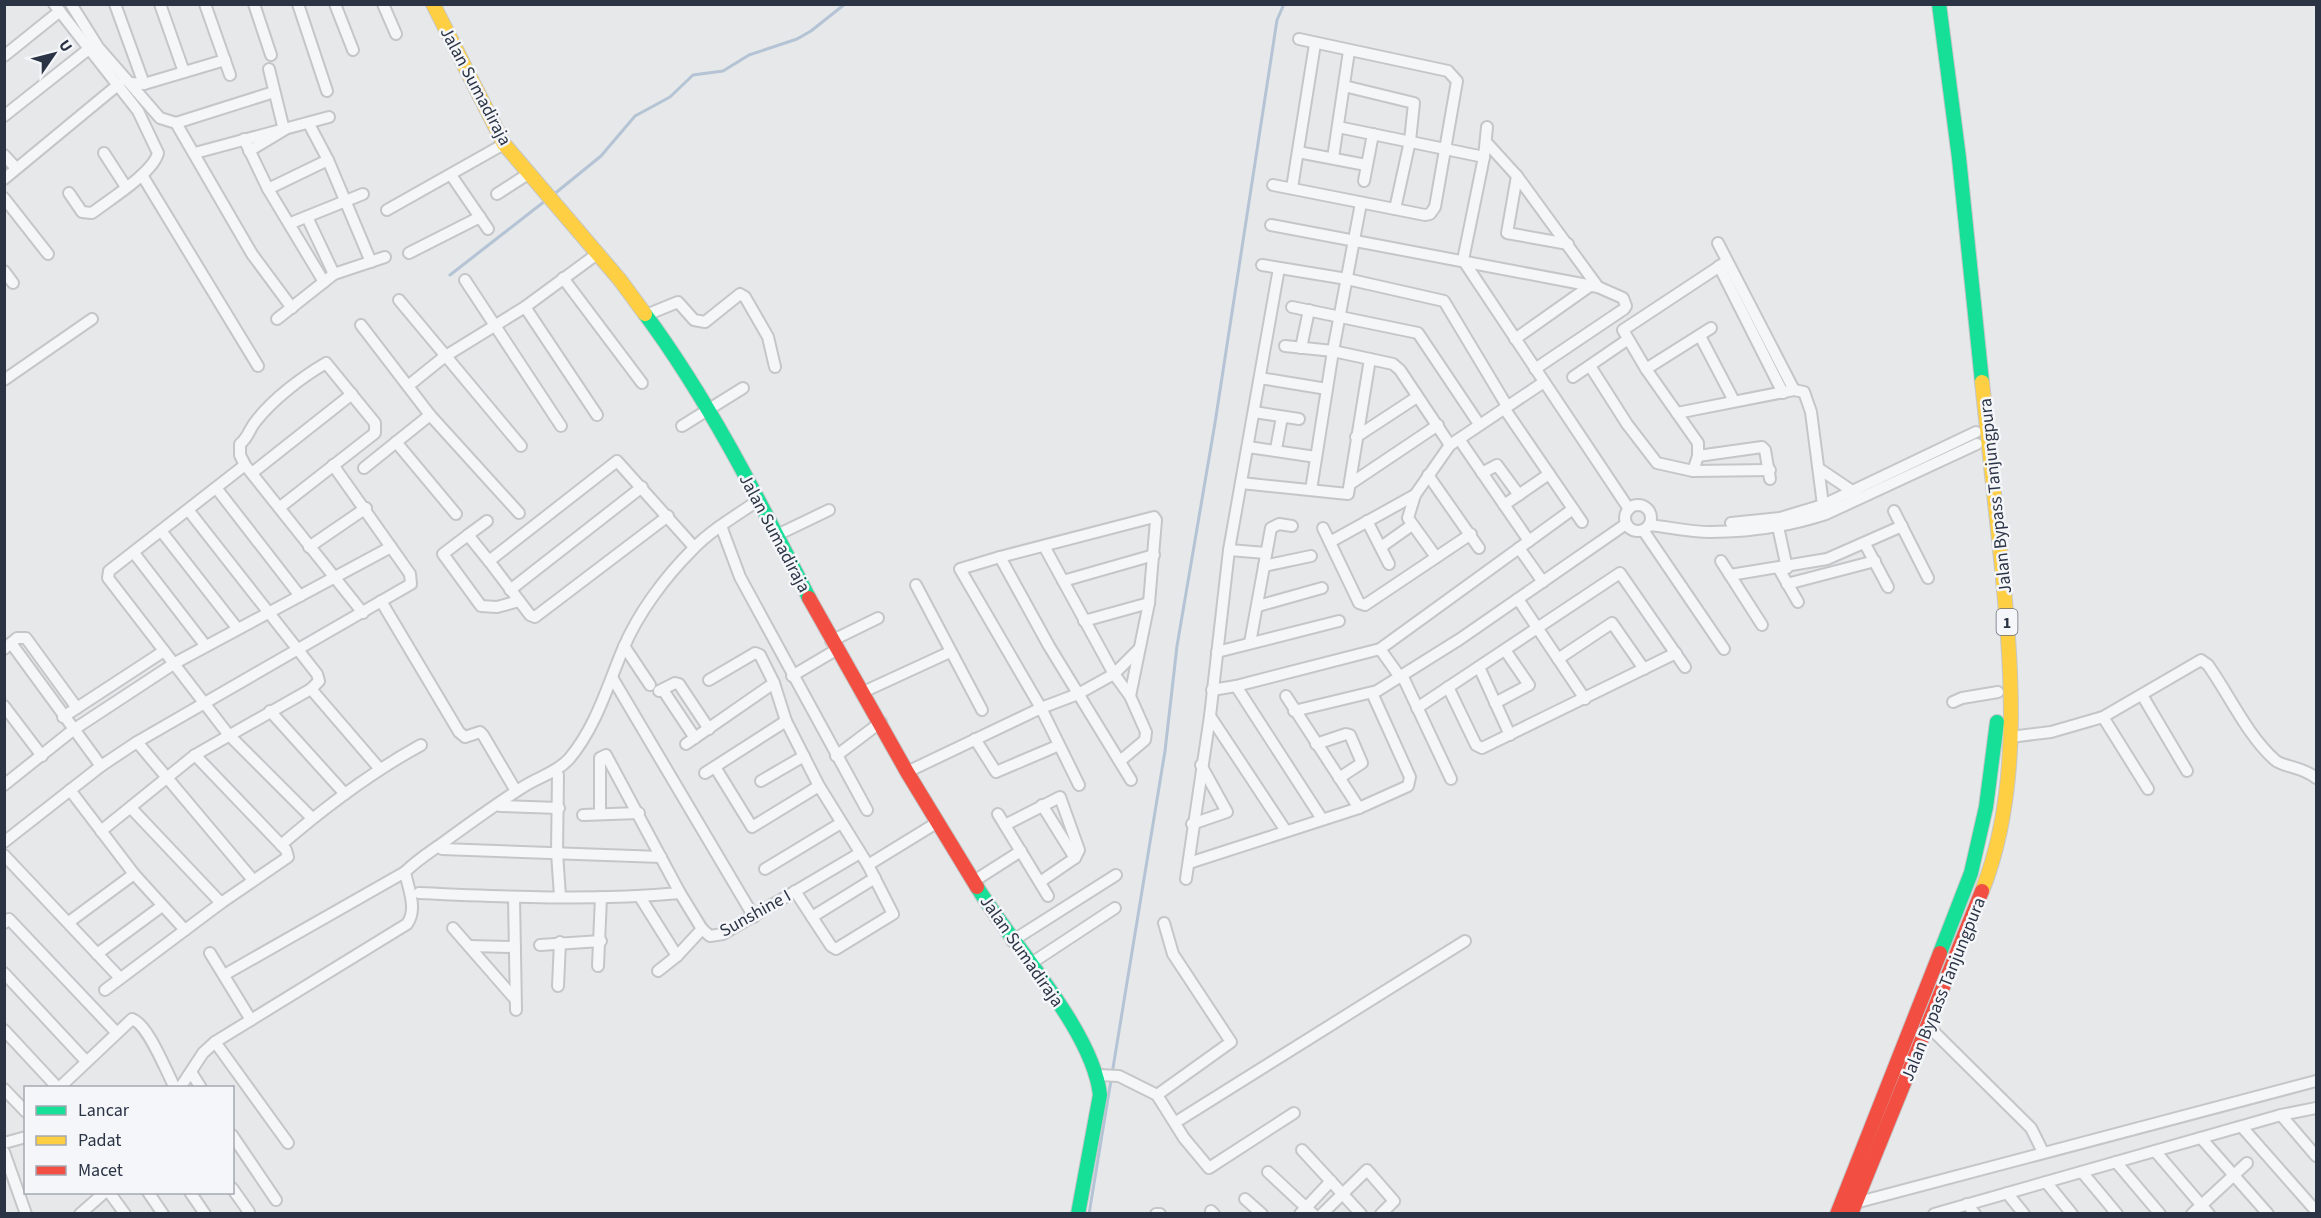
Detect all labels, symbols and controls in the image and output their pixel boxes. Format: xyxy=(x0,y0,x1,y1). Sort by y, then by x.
street label: Jalan Sumadiraja xyxy=(434,23,517,150)
north arrow xyxy=(24,24,84,84)
text: U xyxy=(53,35,78,57)
street label: Jalan Bypass Tanjungpura xyxy=(1973,397,2018,595)
street label: Jalan Sumadiraja xyxy=(733,470,816,597)
road number: 1 xyxy=(1996,609,2018,635)
street label: Sunshine I xyxy=(715,884,795,943)
street label: Jalan Sumadiraja xyxy=(974,890,1069,1012)
street label: Jalan Bypass Tanjungpura xyxy=(1895,894,1992,1085)
legend xyxy=(24,1086,234,1194)
text: Lancar xyxy=(78,1098,130,1123)
text: Padat xyxy=(78,1128,121,1153)
text: Macet xyxy=(78,1158,123,1183)

